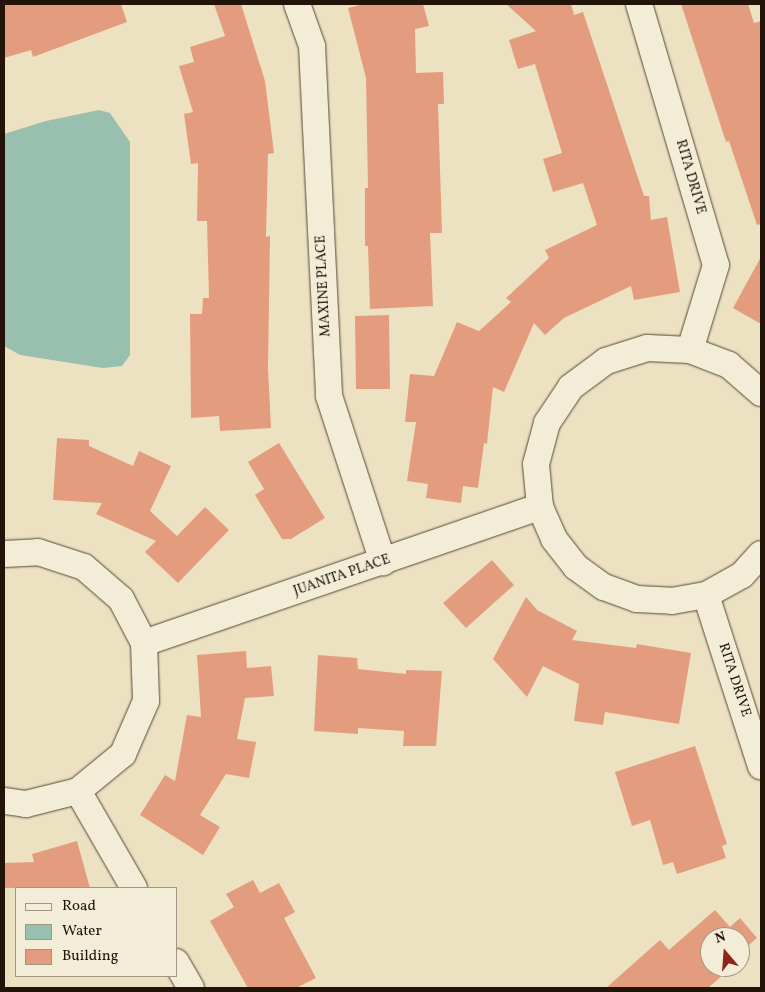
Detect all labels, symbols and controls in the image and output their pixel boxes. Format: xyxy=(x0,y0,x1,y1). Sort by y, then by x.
street label: RITA DRIVE xyxy=(671,138,709,216)
street label: MAXINE PLACE xyxy=(313,235,335,337)
street label: JUANITA PLACE xyxy=(291,552,393,600)
street label: RITA DRIVE xyxy=(714,641,754,719)
legend xyxy=(15,887,178,977)
text: Road xyxy=(62,896,96,917)
text: Water xyxy=(62,921,102,942)
north arrow xyxy=(700,927,750,977)
text: N xyxy=(713,928,728,949)
text: Building xyxy=(62,946,118,967)

